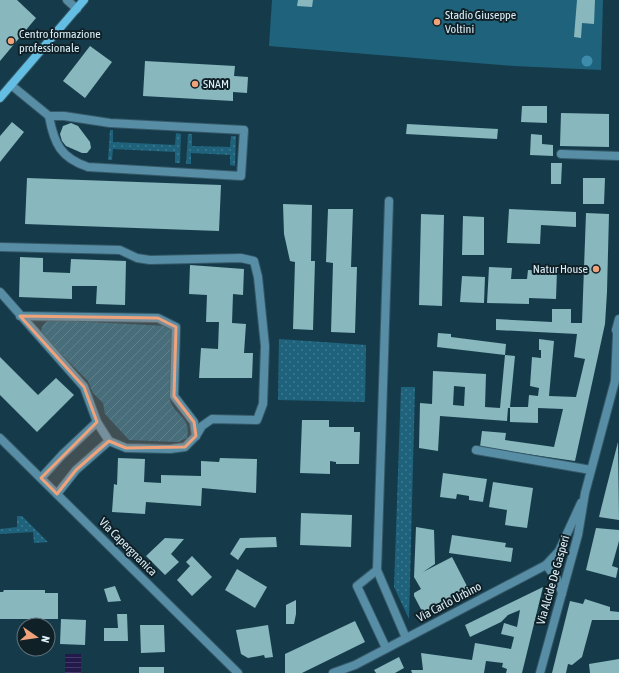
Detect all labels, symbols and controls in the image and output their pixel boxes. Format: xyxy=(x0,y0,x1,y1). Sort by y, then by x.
place label: Stadio Giuseppe Voltini xyxy=(445,8,516,36)
marker: Stadio Giuseppe Voltini xyxy=(432,17,442,27)
place label: Centro formazione professionale xyxy=(19,27,101,55)
marker: Centro formazione professionale xyxy=(6,36,16,46)
place label: SNAM xyxy=(203,77,229,91)
marker: SNAM xyxy=(190,79,200,89)
place label: Natur House xyxy=(533,262,588,276)
marker: Natur House xyxy=(591,264,601,274)
street label: Via Capergnanica xyxy=(96,515,160,579)
street label: Via Alcide De Gasperi xyxy=(534,534,572,626)
street label: Via Carlo Urbino xyxy=(414,579,484,625)
north arrow xyxy=(16,617,56,657)
text: N xyxy=(39,635,52,644)

